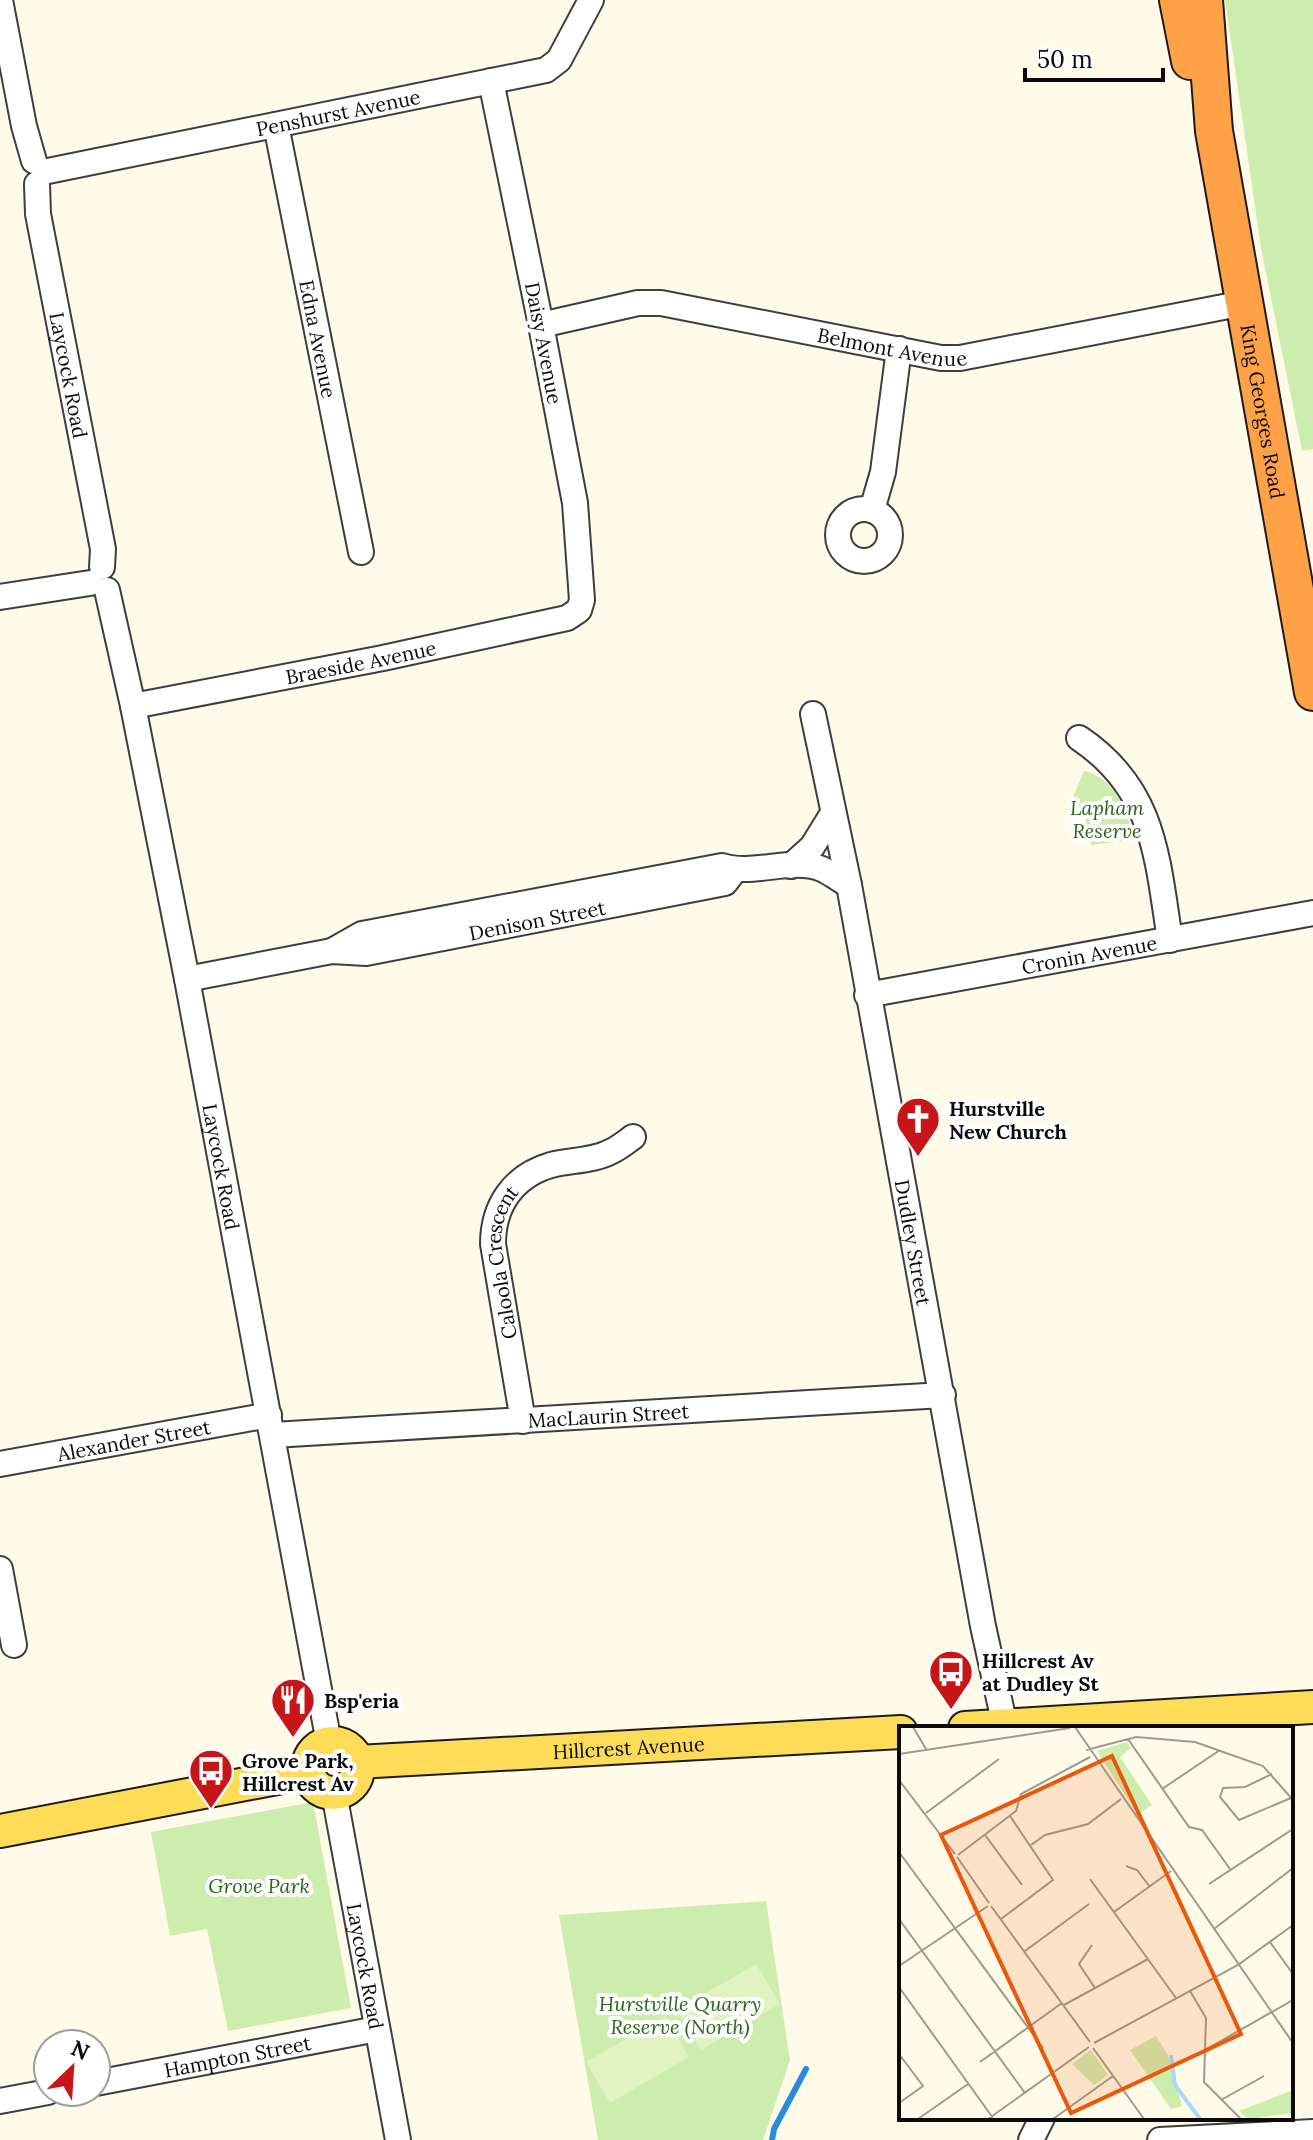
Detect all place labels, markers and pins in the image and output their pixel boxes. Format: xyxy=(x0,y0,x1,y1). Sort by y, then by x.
church icon: Hurstville New Church xyxy=(894,1095,942,1158)
place label: Hurstville New Church xyxy=(949,1096,1067,1144)
bus stop icon: Hillcrest Av at Dudley St xyxy=(927,1648,975,1711)
place label: Hillcrest Av at Dudley St xyxy=(982,1648,1099,1696)
restaurant icon: Bsp'eria xyxy=(269,1676,317,1739)
place label: Bsp'eria xyxy=(324,1688,400,1713)
bus stop icon: Grove Park, Hillcrest Av xyxy=(187,1747,235,1810)
place label: Grove Park, Hillcrest Av xyxy=(242,1748,354,1796)

